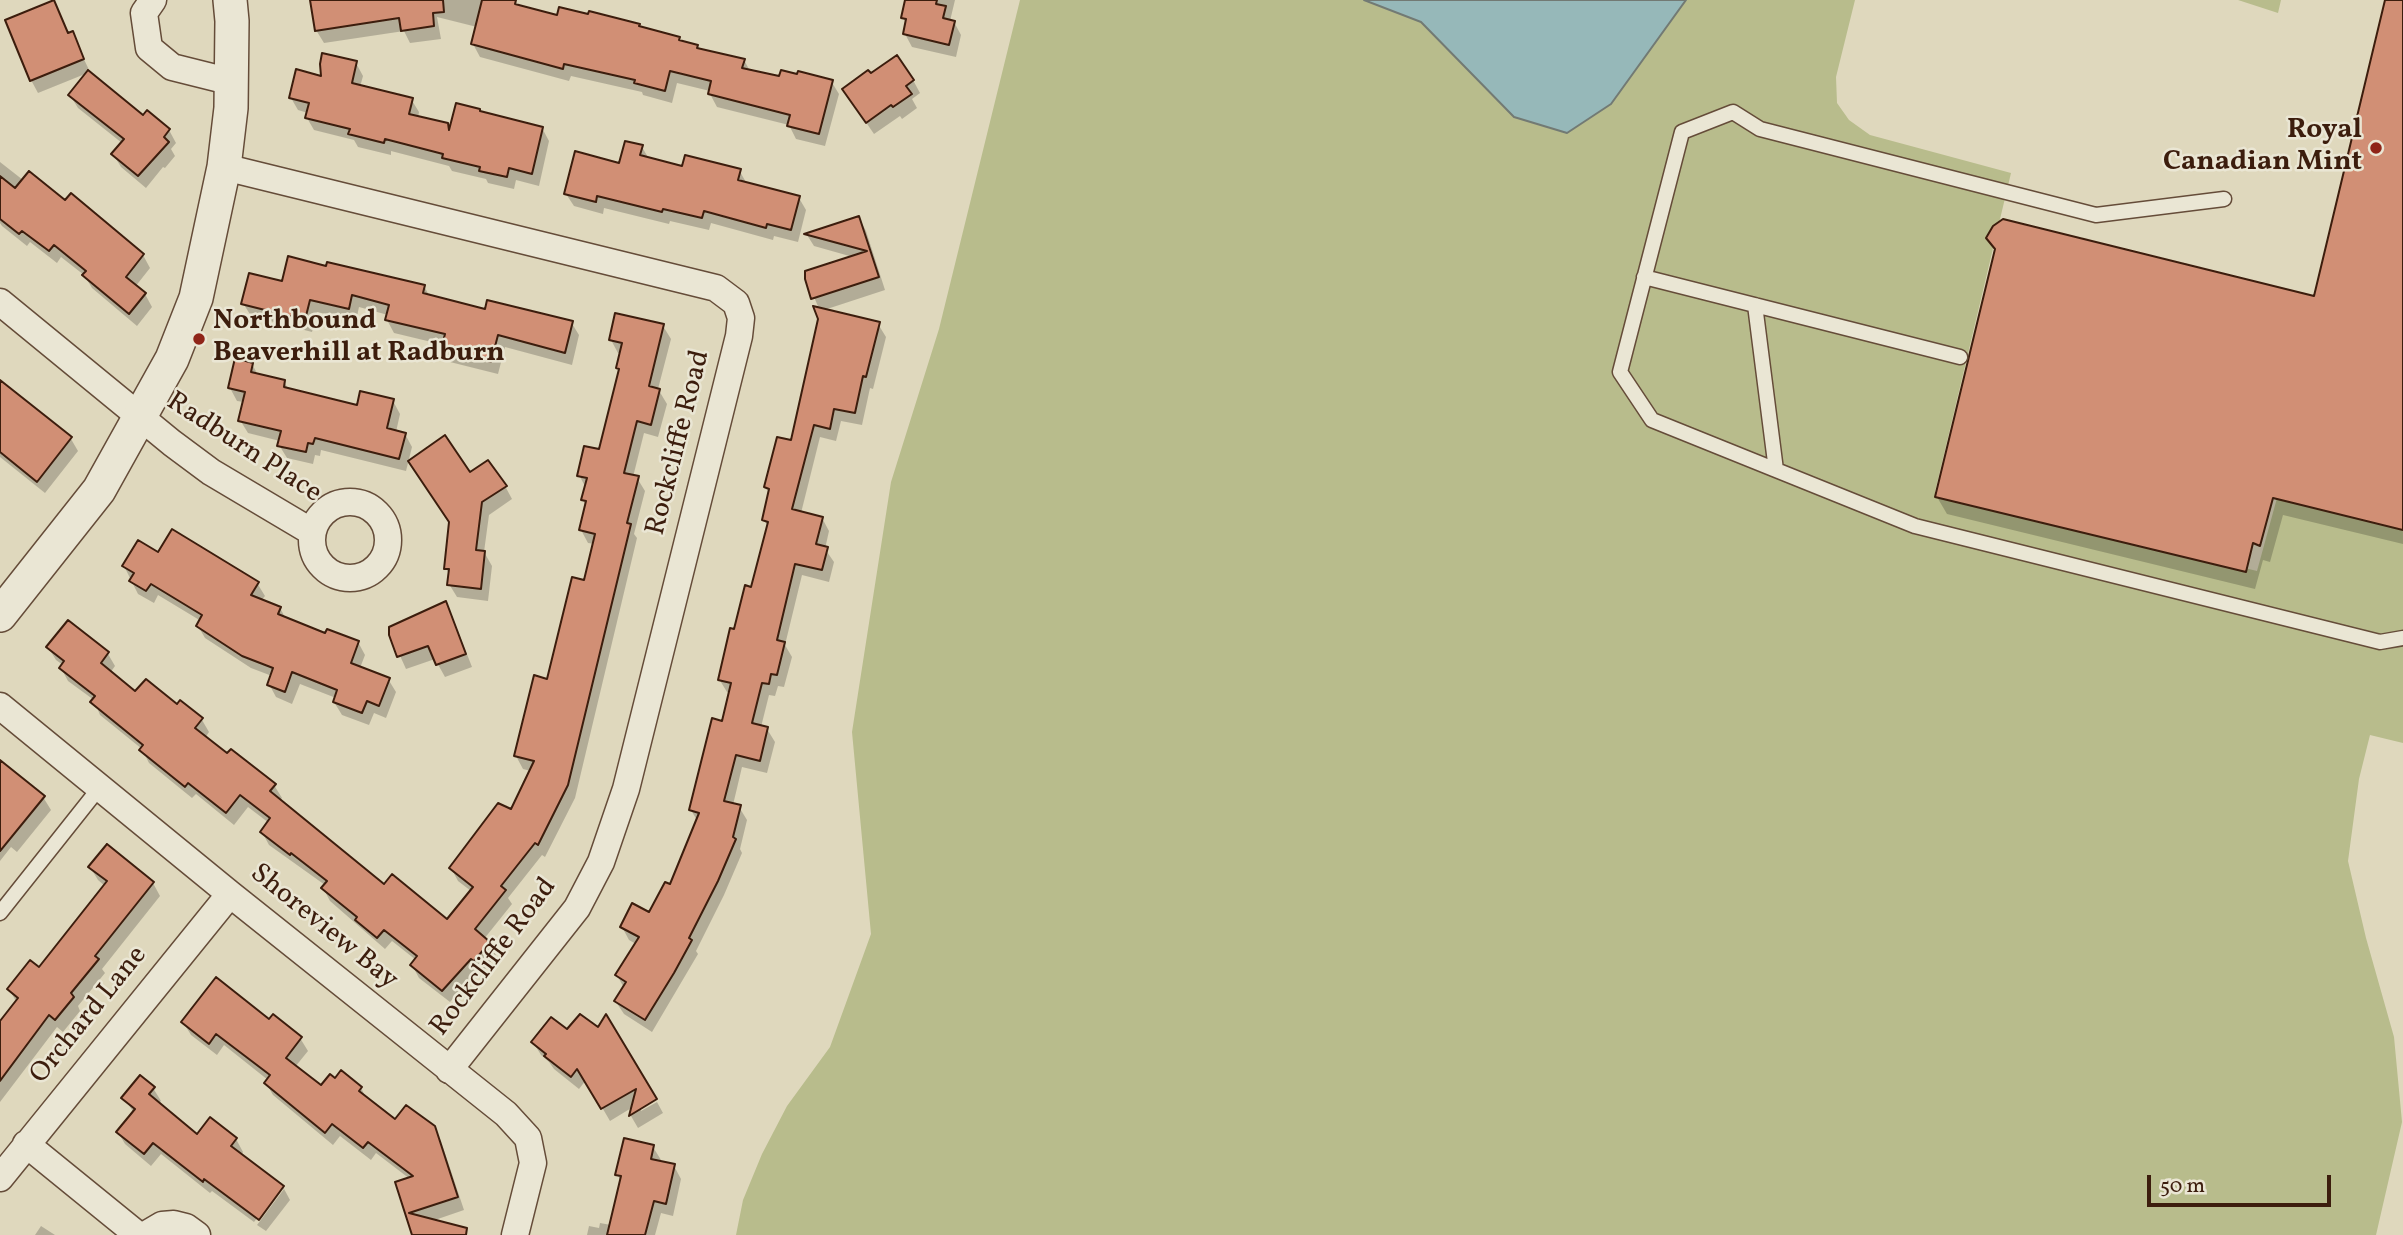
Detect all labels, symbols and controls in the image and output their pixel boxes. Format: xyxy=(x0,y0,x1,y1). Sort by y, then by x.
place label: Royal Canadian Mint xyxy=(2163,115,2362,181)
marker: Royal Canadian Mint xyxy=(2368,140,2384,156)
place label: Northbound Beaverhill at Radburn xyxy=(213,306,505,372)
marker: Northbound Beaverhill at Radburn xyxy=(191,331,207,347)
street label: Rockcliffe Road xyxy=(641,347,719,539)
street label: Radburn Place xyxy=(159,386,327,512)
street label: Shoreview Bay xyxy=(242,858,404,998)
street label: Rockcliffe Road xyxy=(425,872,565,1044)
street label: Orchard Lane xyxy=(24,940,156,1092)
scale bar xyxy=(2151,1162,2335,1206)
text: 50 m xyxy=(2160,1172,2205,1201)

